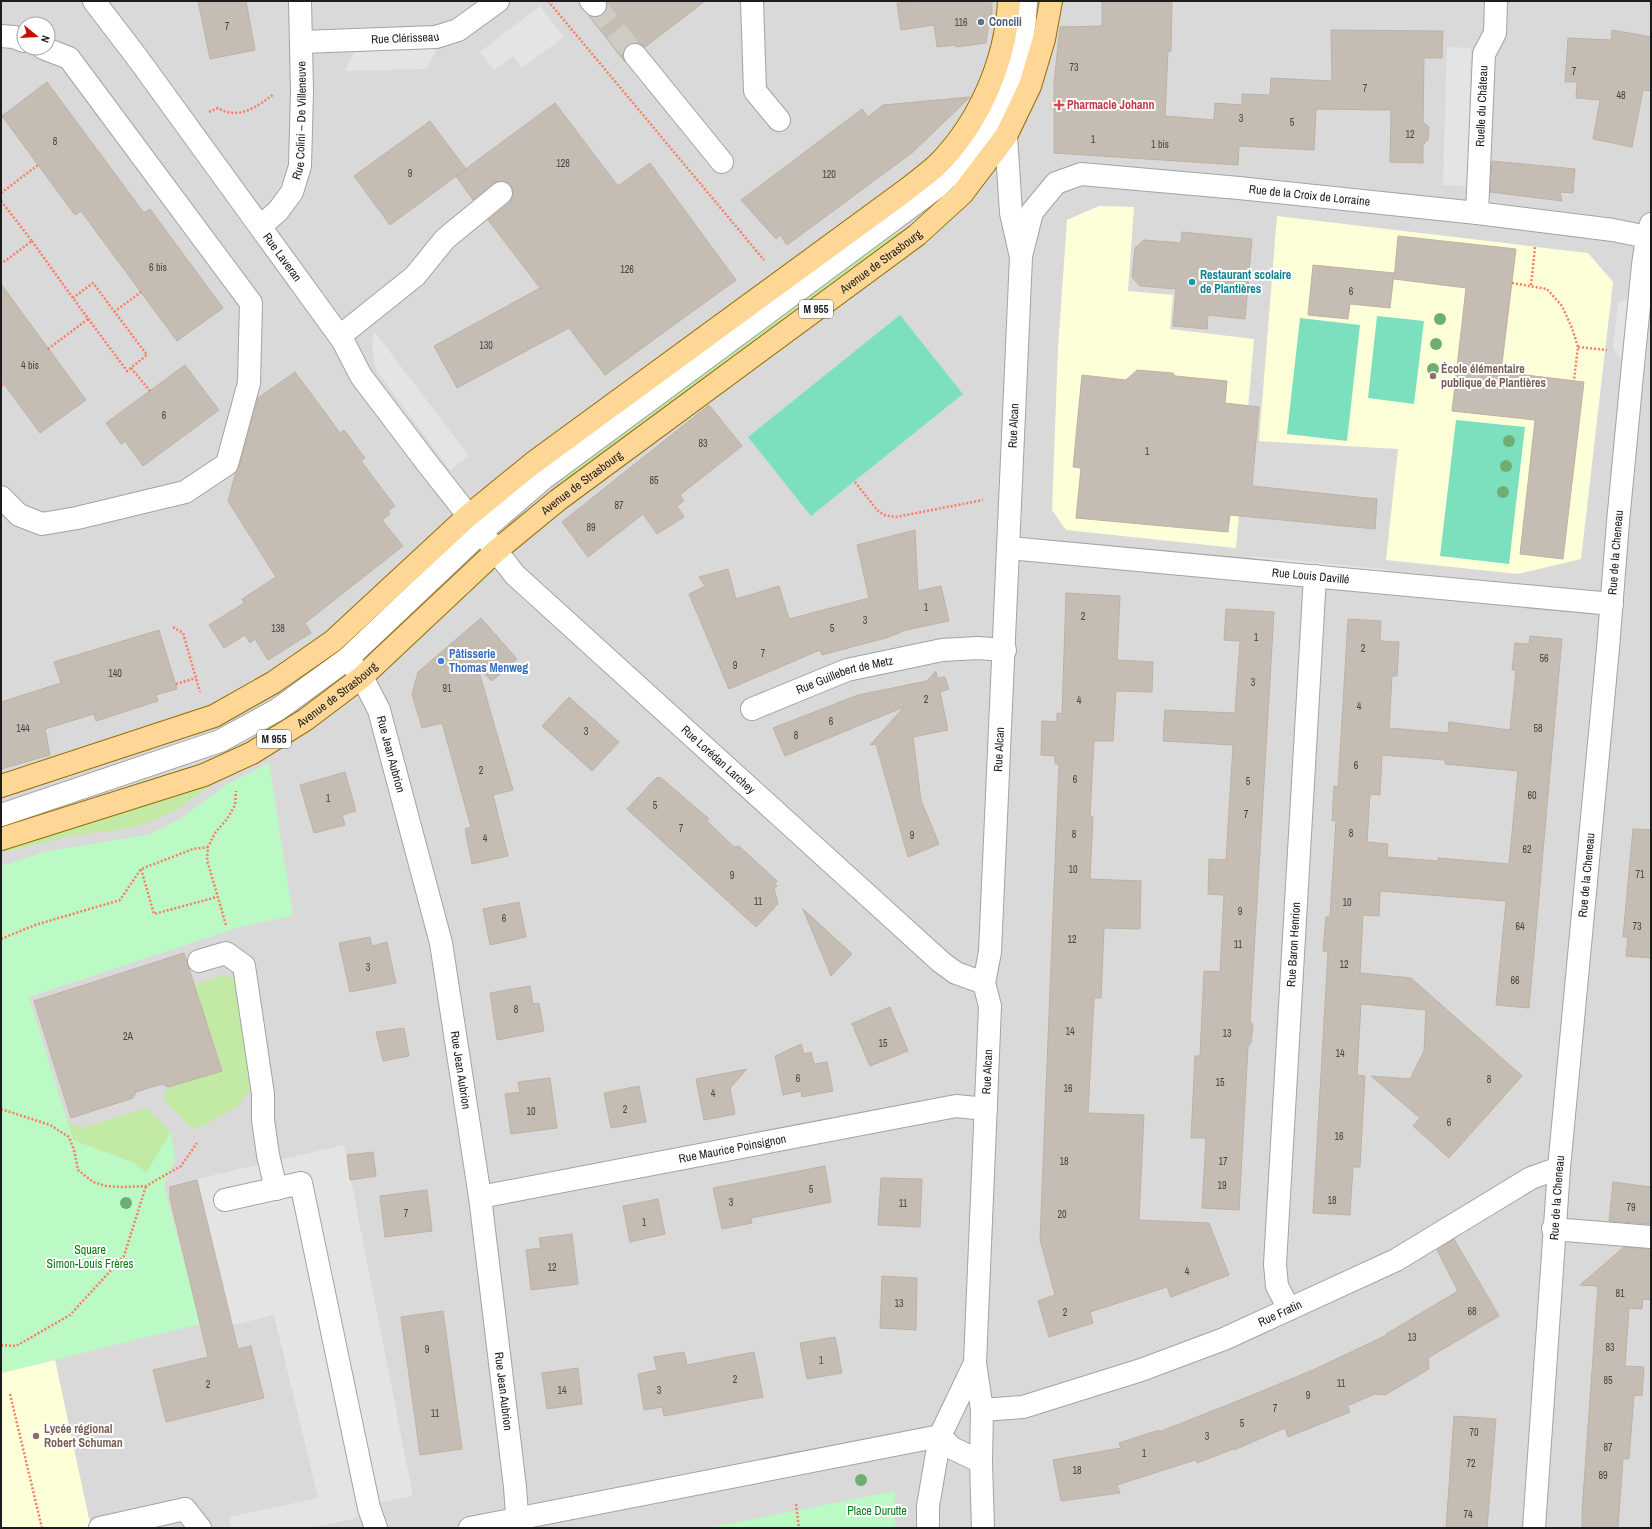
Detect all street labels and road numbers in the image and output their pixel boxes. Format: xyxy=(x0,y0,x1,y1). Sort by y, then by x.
street label: Rue Clérisseau xyxy=(371,29,441,47)
street label: Rue Colini – De Villeneuve xyxy=(288,61,310,182)
street label: Ruelle du Château xyxy=(1472,65,1491,147)
street label: Rue de la Croix de Lorraine xyxy=(1248,181,1371,210)
street label: Avenue de Strasbourg xyxy=(836,226,926,298)
street label: Rue Laveran xyxy=(259,230,305,285)
road number: M 955 xyxy=(799,300,833,318)
street label: Rue Alcan xyxy=(1004,403,1022,449)
street label: Avenue de Strasbourg xyxy=(537,447,626,519)
street label: Rue de la Cheneau xyxy=(1604,509,1627,595)
street label: Rue Louis Davillé xyxy=(1271,564,1350,588)
street label: Rue Guillebert de Metz xyxy=(794,652,895,698)
street label: Avenue de Strasbourg xyxy=(293,658,381,732)
street label: Rue Jean Aubrion xyxy=(373,714,409,794)
street label: Rue Lorédan Larchey xyxy=(678,722,759,797)
street label: Rue Alcan xyxy=(990,727,1008,772)
road number: M 955 xyxy=(257,730,291,748)
street label: Rue de la Cheneau xyxy=(1575,832,1599,918)
street label: Rue Baron Henrion xyxy=(1283,902,1304,987)
street label: Rue Jean Aubrion xyxy=(447,1030,474,1110)
street label: Rue Alcan xyxy=(978,1049,996,1095)
street label: Rue Maurice Poinsignon xyxy=(677,1131,788,1167)
street label: Rue de la Cheneau xyxy=(1546,1155,1568,1241)
street label: Rue Fratin xyxy=(1255,1296,1305,1330)
street label: Rue Jean Aubrion xyxy=(491,1351,516,1431)

